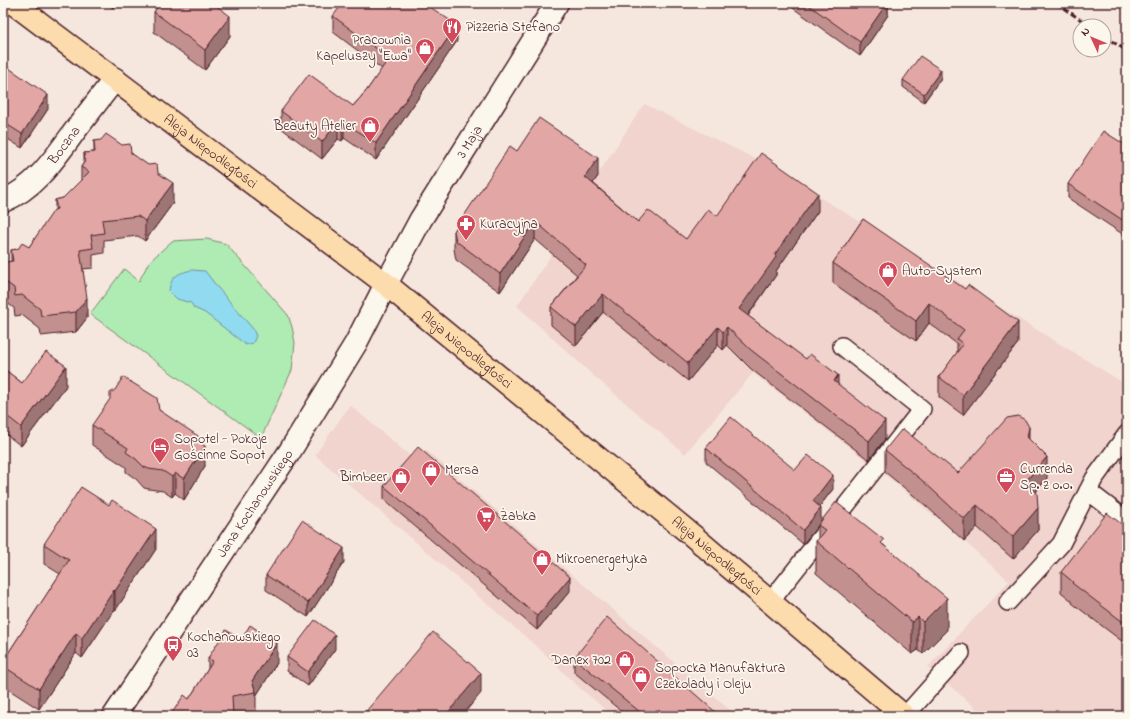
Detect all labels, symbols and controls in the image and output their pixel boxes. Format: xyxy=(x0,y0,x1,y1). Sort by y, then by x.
restaurant icon: Pizzeria Stefano xyxy=(441,16,463,44)
place label: Pizzeria Stefano xyxy=(466,17,560,38)
north arrow xyxy=(1072,18,1112,58)
text: N xyxy=(1077,24,1094,40)
place label: Pracownia Kapeluszy "Ewa" xyxy=(316,30,411,68)
shop icon: Pracownia Kapeluszy "Ewa" xyxy=(414,37,436,65)
street label: Aleja Niepodległości xyxy=(159,109,262,194)
shop icon: Beauty Atelier xyxy=(359,115,381,143)
place label: Beauty Atelier xyxy=(273,116,357,138)
street label: 3 Maja xyxy=(451,121,488,163)
street label: Boczna xyxy=(42,122,86,170)
pharmacy icon: Kuracyjna xyxy=(455,213,477,241)
place label: Kuracyjna xyxy=(480,214,538,236)
shop icon: Auto-System xyxy=(877,260,899,288)
place label: Auto-System xyxy=(902,261,982,283)
street label: Aleja Niepodległości xyxy=(416,306,517,394)
place label: Sopotel - Pokoje Gościnne Sopot xyxy=(174,429,268,466)
hotel icon: Sopotel - Pokoje Gościnne Sopot xyxy=(149,436,171,464)
street label: Jana Kochanowskiego xyxy=(211,445,299,562)
shop icon: Mersa xyxy=(420,459,442,487)
place label: Currenda Sp. z o.o. xyxy=(1020,459,1073,496)
place label: Mersa xyxy=(445,460,479,481)
shop icon: Bimbeer xyxy=(390,466,412,494)
office icon: Currenda Sp. z o.o. xyxy=(995,466,1017,494)
place label: Bimbeer xyxy=(339,467,388,488)
supermarket icon: Żabka xyxy=(475,505,497,533)
place label: Żabka xyxy=(500,506,536,527)
street label: Aleja Niepodległości xyxy=(667,512,766,601)
shop icon: Mikroenergetyka xyxy=(531,548,553,576)
place label: Mikroenergetyka xyxy=(556,549,647,571)
place label: Kochanowskiego 03 xyxy=(187,627,281,664)
bus stop icon: Kochanowskiego 03 xyxy=(162,634,184,662)
shop icon: Danex 702 xyxy=(614,649,636,677)
place label: Danex 702 xyxy=(550,650,611,671)
place label: Sopocka Manufaktura Czekolady i Oleju xyxy=(655,658,785,696)
shop icon: Sopocka Manufaktura Czekolady i Oleju xyxy=(630,665,652,693)

